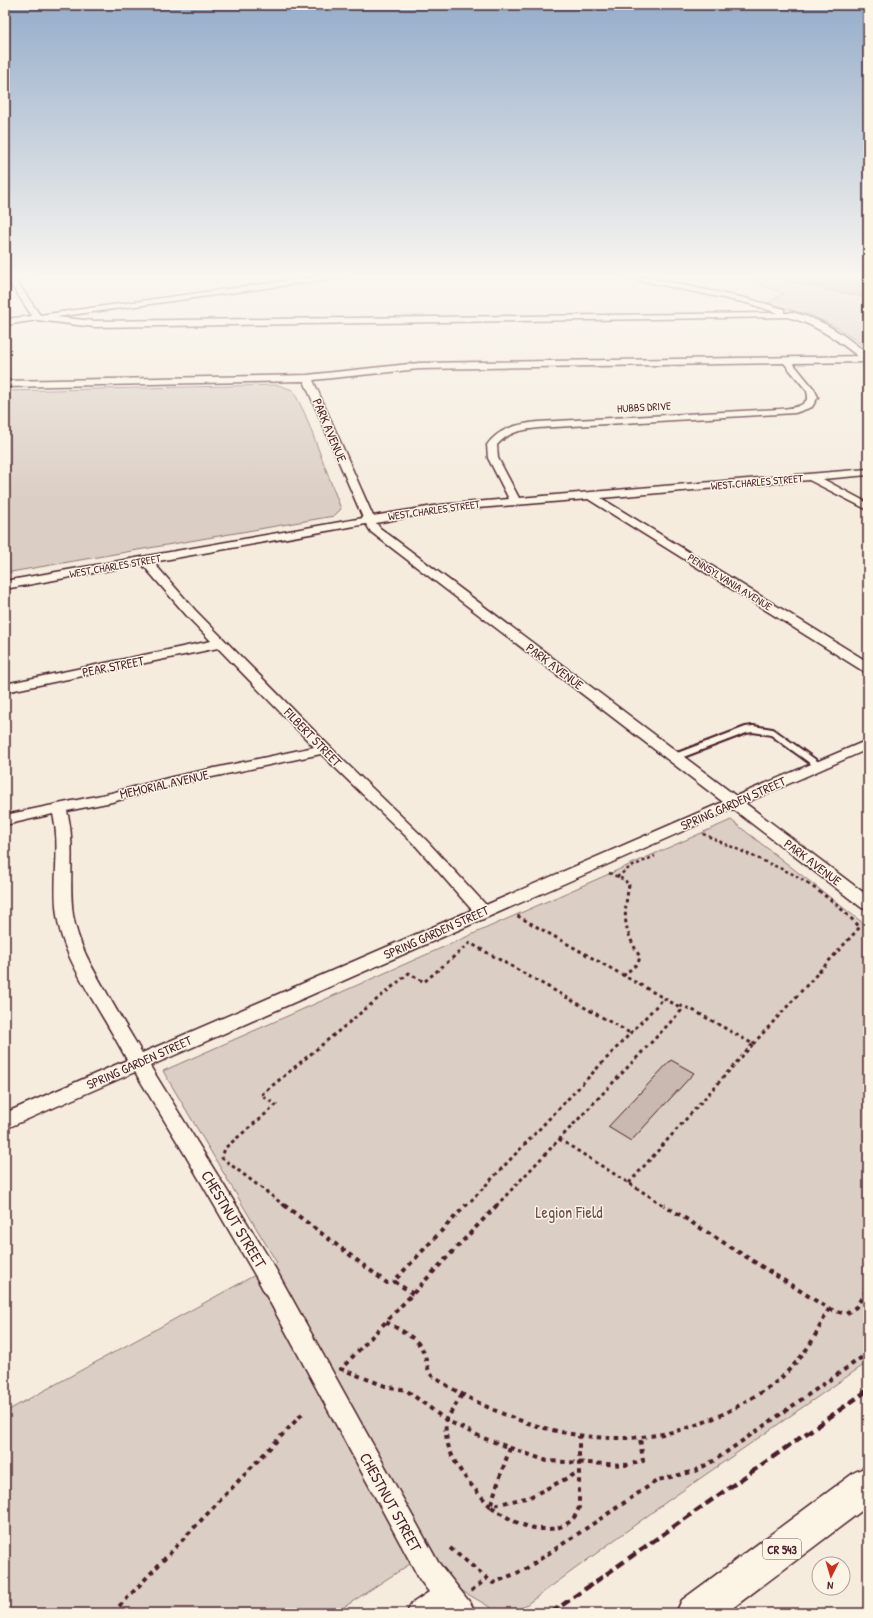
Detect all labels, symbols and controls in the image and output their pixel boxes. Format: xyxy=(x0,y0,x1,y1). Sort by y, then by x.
street label: PARK AVENUE xyxy=(309,395,352,465)
street label: HUBBS DRIVE xyxy=(617,399,671,415)
street label: WEST CHARLES STREET xyxy=(710,471,805,493)
street label: WEST CHARLES STREET xyxy=(387,497,482,523)
street label: PENNSYLVANIA AVENUE xyxy=(685,550,775,614)
street label: WEST CHARLES STREET xyxy=(68,551,163,581)
street label: PARK AVENUE xyxy=(523,639,588,694)
street label: PEAR STREET xyxy=(80,651,146,681)
street label: FILBERT STREET xyxy=(280,703,346,771)
street label: MEMORIAL AVENUE xyxy=(118,765,210,803)
street label: SPRING GARDEN STREET xyxy=(678,771,789,834)
street label: PARK AVENUE xyxy=(781,835,846,890)
street label: SPRING GARDEN STREET xyxy=(381,900,492,963)
street label: SPRING GARDEN STREET xyxy=(84,1030,195,1093)
street label: CHESTNUT STREET xyxy=(196,1166,272,1272)
park label: Legion Field xyxy=(536,1201,602,1223)
street label: CHESTNUT STREET xyxy=(355,1448,428,1556)
road number: CR 543 xyxy=(763,1539,801,1559)
north arrow xyxy=(811,1556,851,1596)
text: N xyxy=(826,1579,834,1593)

